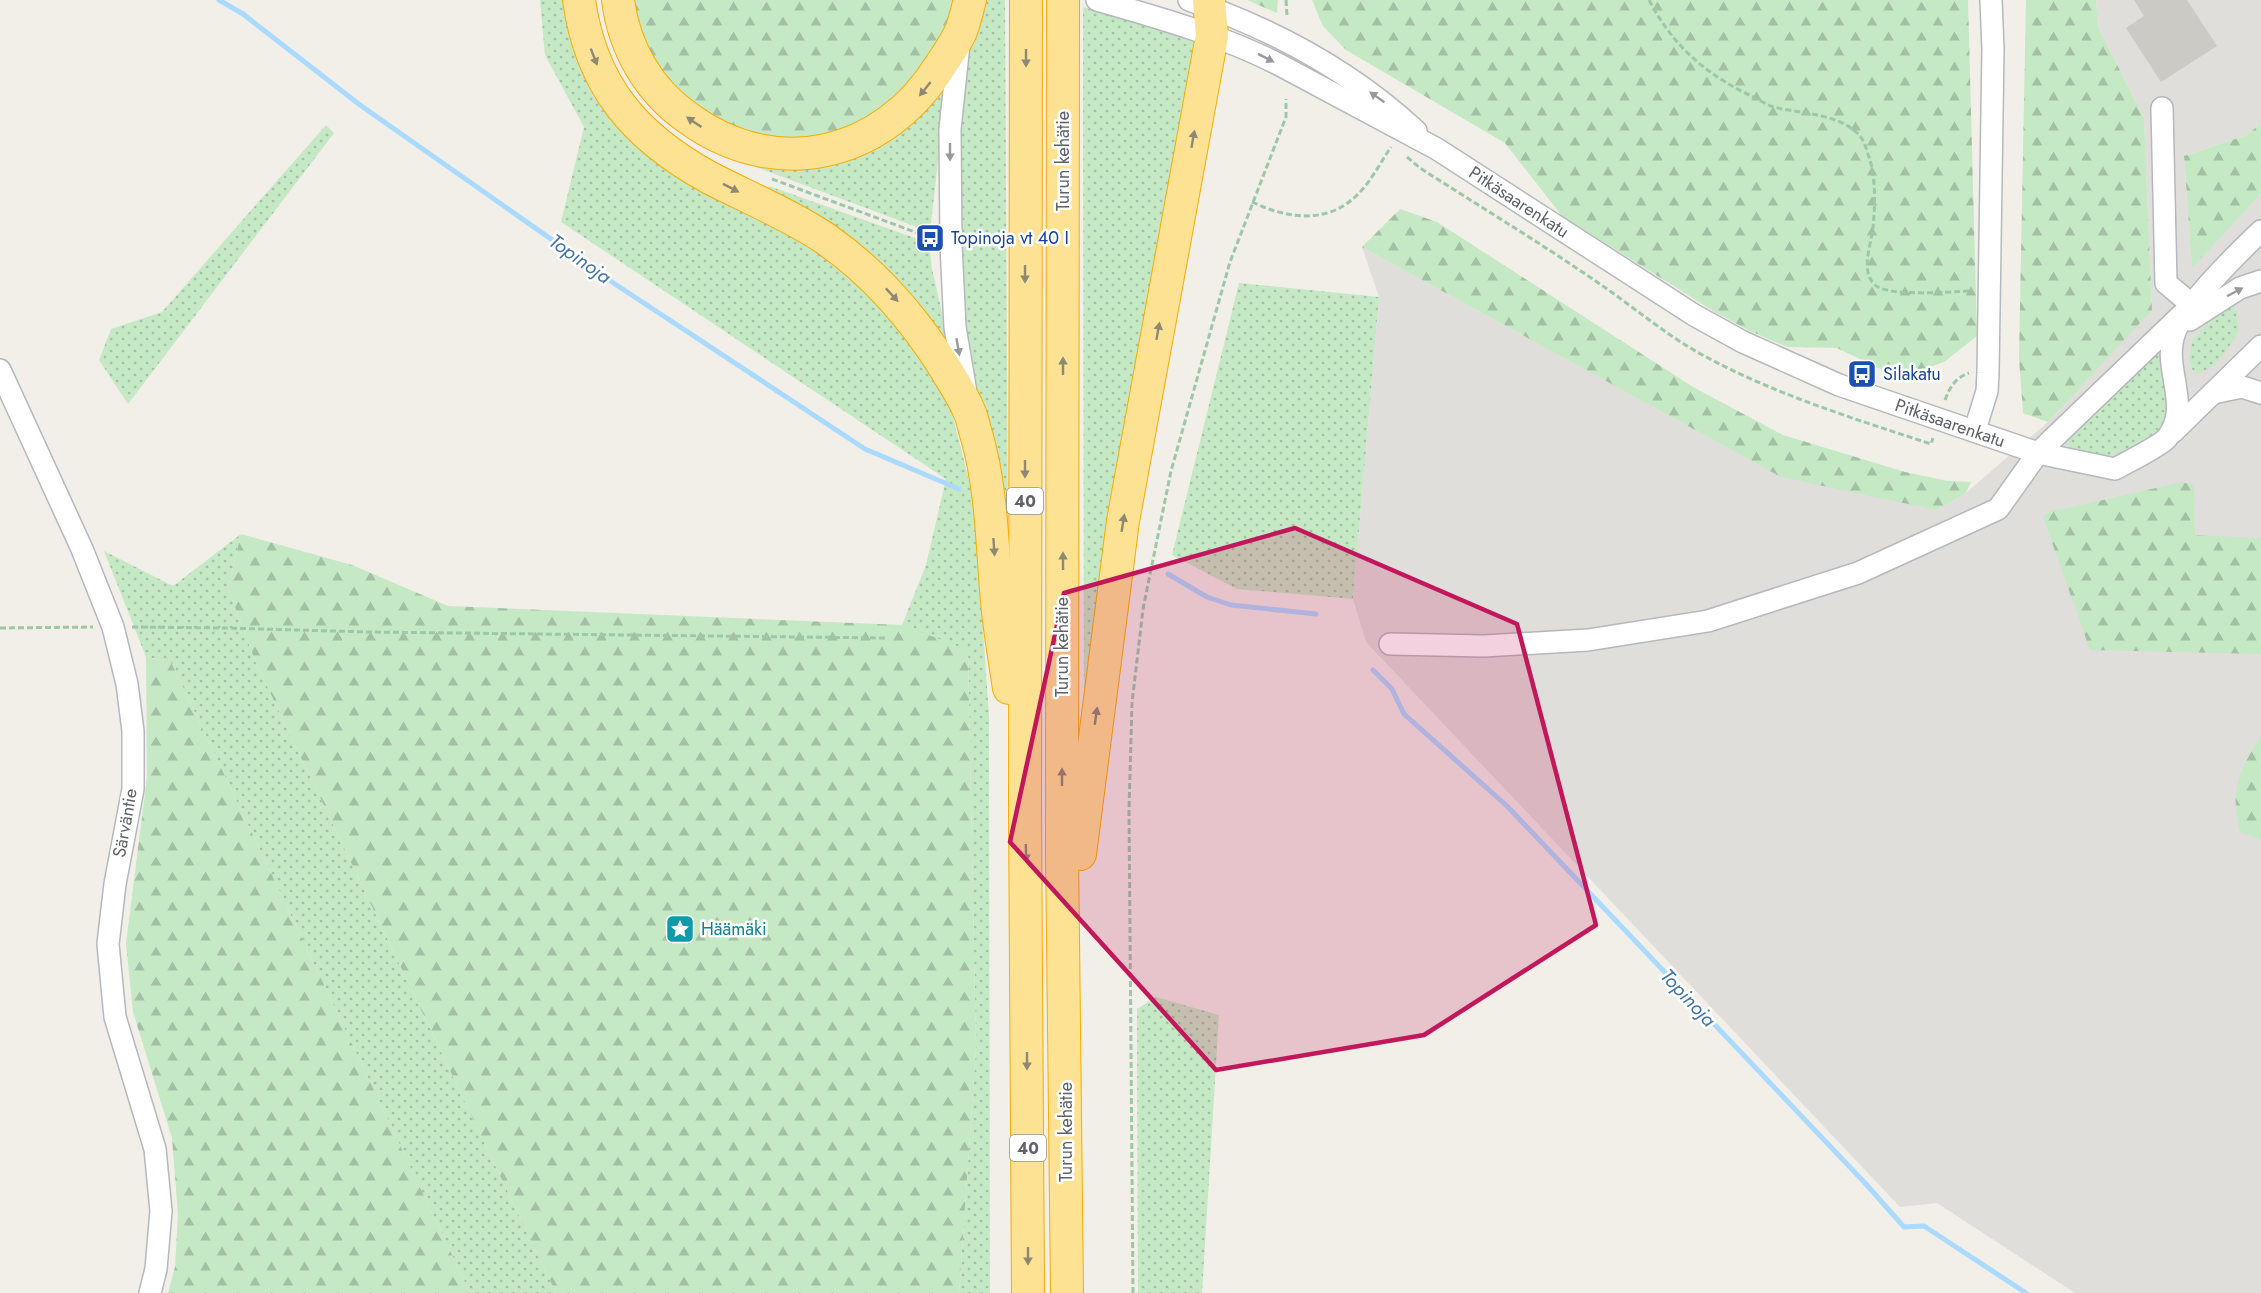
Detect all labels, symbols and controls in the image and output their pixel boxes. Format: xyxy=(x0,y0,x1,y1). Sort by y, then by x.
one-way arrow xyxy=(589,48,599,66)
one-way arrow xyxy=(1021,49,1031,68)
one-way arrow xyxy=(1257,53,1274,63)
one-way arrow xyxy=(919,81,931,96)
one-way arrow xyxy=(1369,91,1385,103)
street label: Turun kehätie xyxy=(1050,111,1076,211)
one-way arrow xyxy=(686,116,702,128)
one-way arrow xyxy=(1189,130,1198,149)
one-way arrow xyxy=(945,143,955,162)
street label: Pitkäsaarenkatu xyxy=(1464,160,1574,244)
one-way arrow xyxy=(722,183,739,192)
bus stop icon: Topinoja vt 40 I xyxy=(914,222,946,254)
place label: Topinoja vt 40 I xyxy=(951,225,1069,251)
water label: Topinoja xyxy=(543,227,617,291)
one-way arrow xyxy=(1020,265,1030,284)
one-way arrow xyxy=(2226,287,2243,297)
one-way arrow xyxy=(884,288,898,302)
one-way arrow xyxy=(1154,321,1163,340)
one-way arrow xyxy=(954,337,963,356)
one-way arrow xyxy=(1058,357,1068,376)
bus stop icon: Silakatu xyxy=(1846,358,1878,390)
place label: Silakatu xyxy=(1883,361,1941,387)
street label: Pitkäsaarenkatu xyxy=(1891,392,2009,454)
one-way arrow xyxy=(1020,460,1030,479)
road number: 40 xyxy=(1007,488,1043,514)
one-way arrow xyxy=(1119,513,1128,532)
one-way arrow xyxy=(989,538,998,557)
one-way arrow xyxy=(1058,552,1067,571)
street label: Turun kehätie xyxy=(1049,597,1075,697)
one-way arrow xyxy=(1092,707,1101,726)
one-way arrow xyxy=(1057,768,1067,787)
street label: Särväntie xyxy=(106,786,144,860)
one-way arrow xyxy=(1021,844,1031,863)
place icon: Häämäki xyxy=(664,913,696,945)
place label: Häämäki xyxy=(701,916,767,942)
water label: Topinoja xyxy=(1653,962,1723,1034)
one-way arrow xyxy=(1022,1052,1032,1071)
street label: Turun kehätie xyxy=(1053,1082,1079,1182)
road number: 40 xyxy=(1010,1135,1046,1161)
one-way arrow xyxy=(1023,1247,1033,1266)

